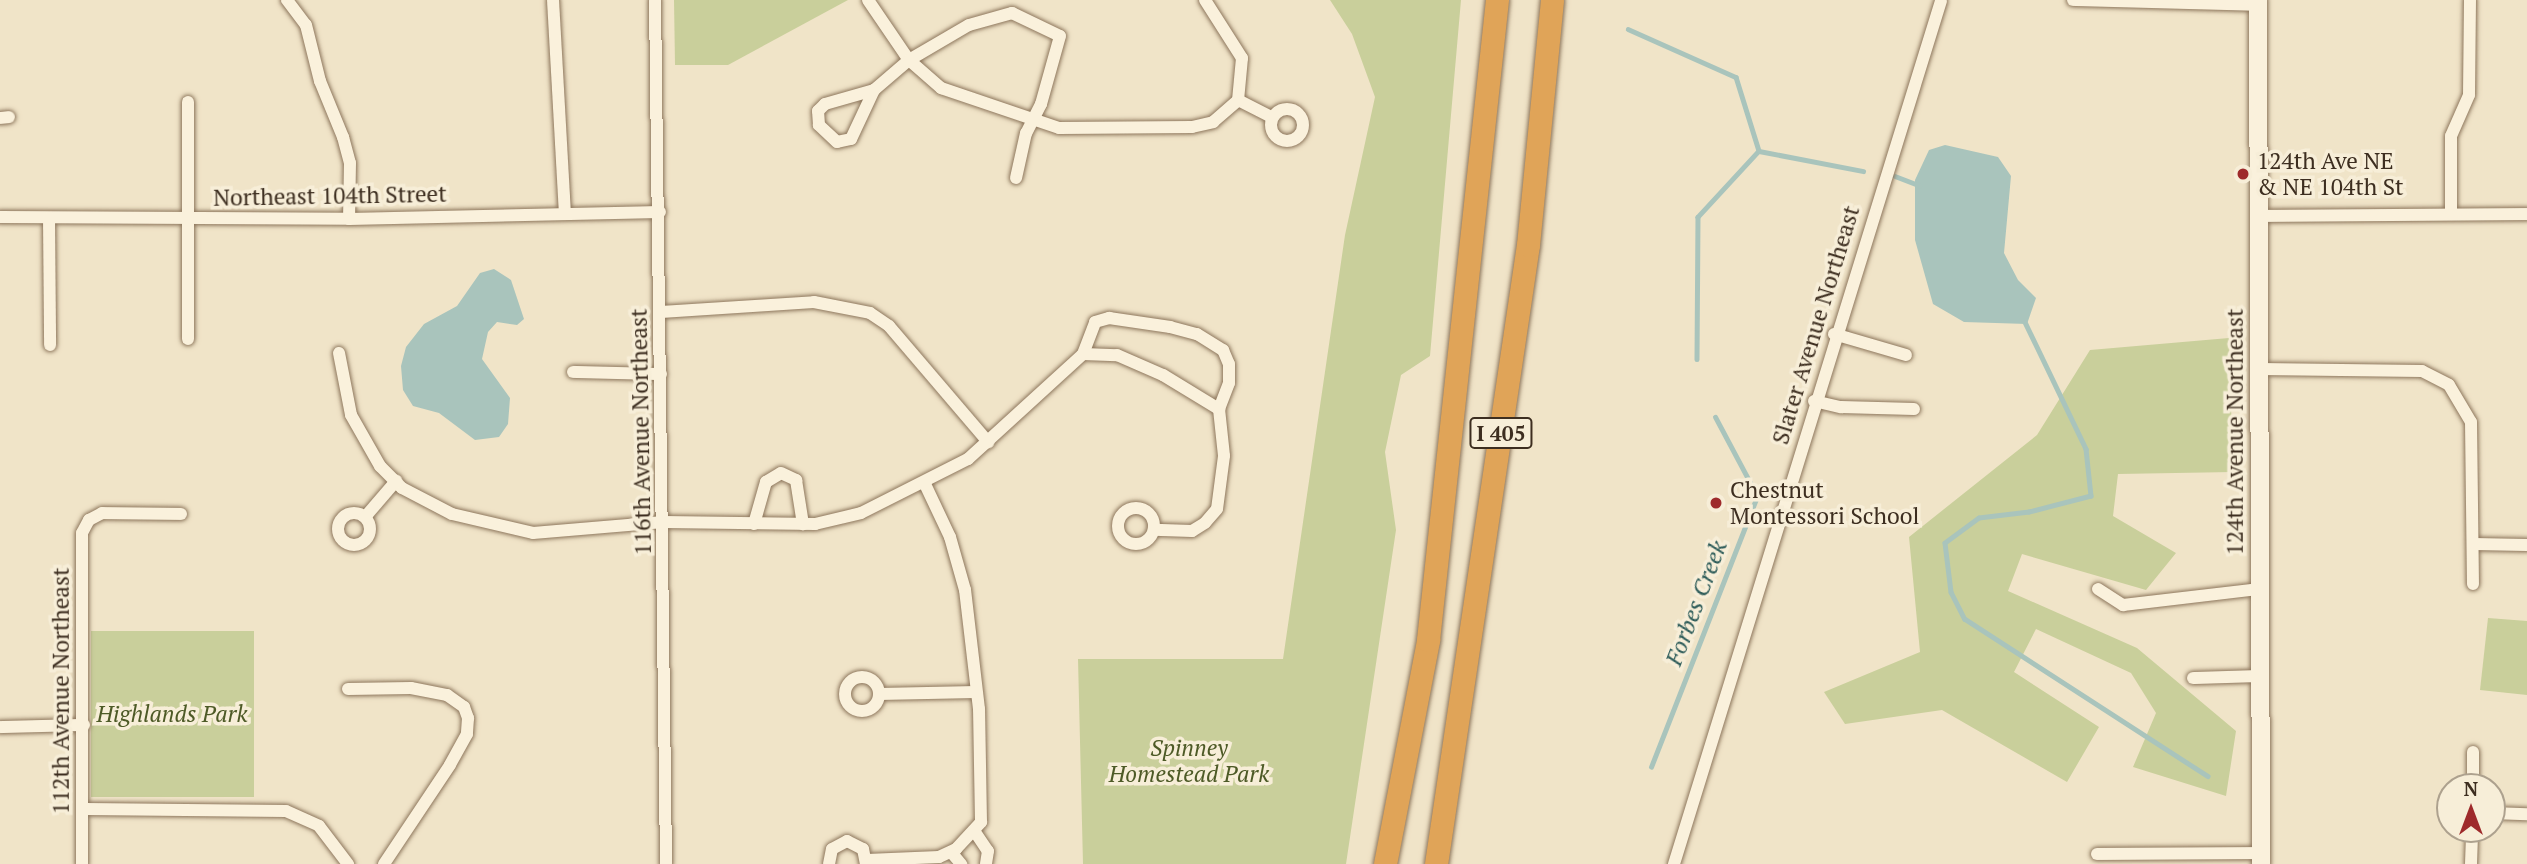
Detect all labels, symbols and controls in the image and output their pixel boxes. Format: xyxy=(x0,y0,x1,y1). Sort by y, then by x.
place label: 124th Ave NE & NE 104th St xyxy=(2257,147,2404,201)
marker: 124th Ave NE & NE 104th St xyxy=(2235,166,2251,182)
street label: Northeast 104th Street xyxy=(213,180,447,212)
street label: Slater Avenue Northeast xyxy=(1766,202,1866,448)
street label: 116th Avenue Northeast xyxy=(625,308,657,556)
street label: 124th Avenue Northeast xyxy=(2221,308,2249,556)
road number: I 405 xyxy=(1468,416,1534,450)
place label: Chestnut Montessori School xyxy=(1730,476,1919,530)
marker: Chestnut Montessori School xyxy=(1708,495,1724,511)
water label: Forbes Creek xyxy=(1659,536,1733,670)
street label: 112th Avenue Northeast xyxy=(47,567,75,815)
park label: Highlands Park xyxy=(97,700,247,728)
park label: Spinney Homestead Park xyxy=(1109,734,1269,788)
north arrow xyxy=(2436,773,2506,843)
text: N xyxy=(2464,776,2478,801)

